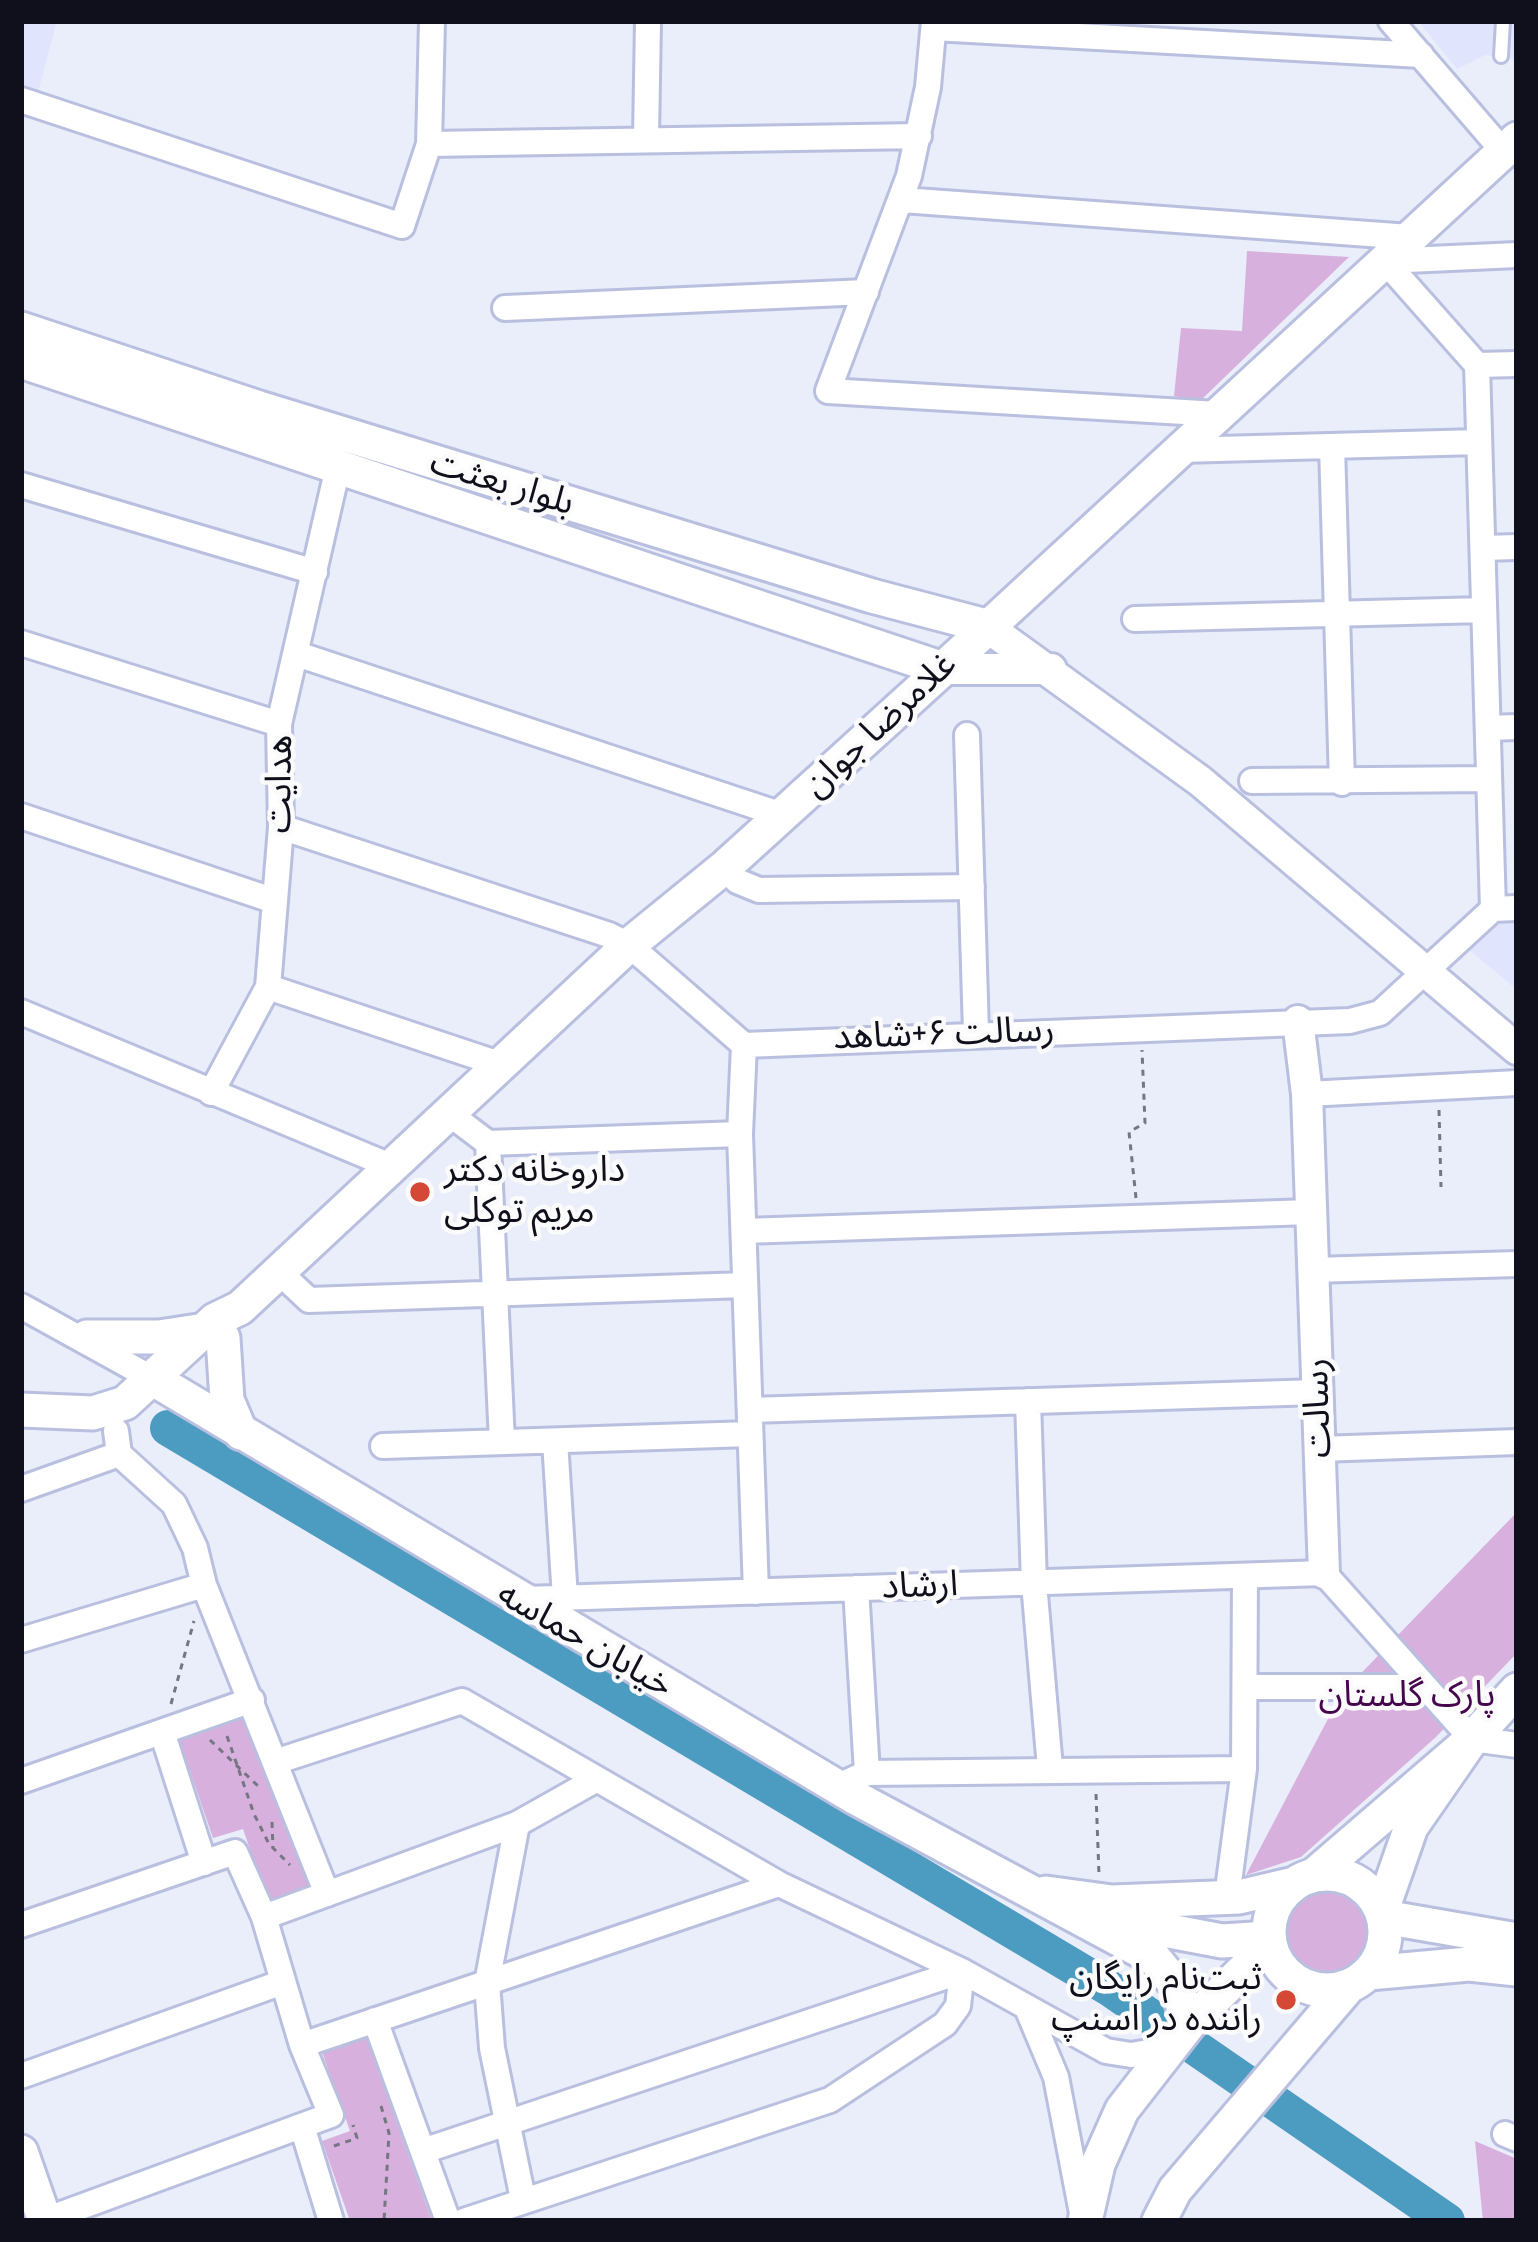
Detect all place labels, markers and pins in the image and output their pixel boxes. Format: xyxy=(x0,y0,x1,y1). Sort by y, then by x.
place label: داروخانه دکتر مریم توکلی xyxy=(444,1149,625,1234)
marker: داروخانه دکتر مریم توکلی xyxy=(407,1179,433,1205)
place label: ثبت‌نام رایگان راننده در اسنپ xyxy=(1051,1957,1262,2042)
marker: ثبت‌نام رایگان راننده در اسنپ xyxy=(1273,1987,1299,2013)

